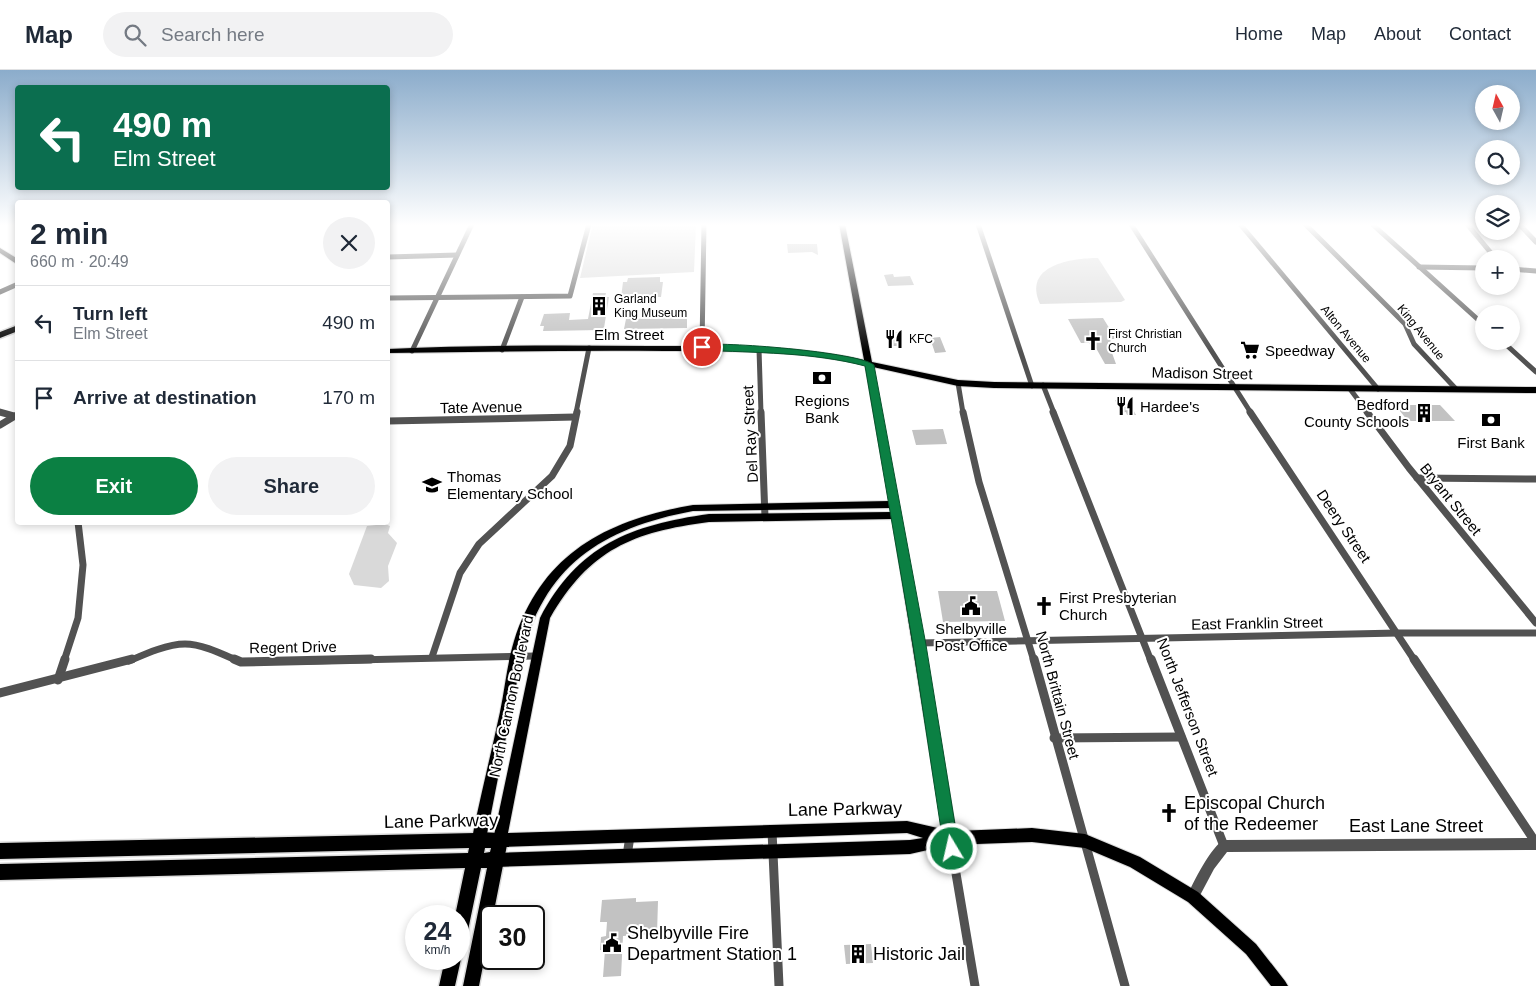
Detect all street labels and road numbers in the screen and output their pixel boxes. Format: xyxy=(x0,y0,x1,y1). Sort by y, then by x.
street label: King Avenue xyxy=(1394,301,1448,363)
street label: Alton Avenue xyxy=(1318,302,1374,366)
street label: Elm Street xyxy=(594,326,665,343)
street label: Madison Street xyxy=(1151,364,1253,382)
street label: Del Ray Street xyxy=(739,384,761,483)
street label: Tate Avenue xyxy=(440,398,522,416)
street label: Bryant Street xyxy=(1417,460,1486,539)
street label: Deery Street xyxy=(1313,486,1375,566)
street label: North Cannon Boulevard xyxy=(486,613,536,779)
street label: East Franklin Street xyxy=(1191,613,1324,633)
street label: North Brittain Street xyxy=(1033,629,1083,762)
street label: North Jefferson Street xyxy=(1154,636,1222,779)
street label: Regent Drive xyxy=(249,638,337,656)
street label: Lane Parkway xyxy=(788,798,902,820)
street label: Lane Parkway xyxy=(384,810,498,832)
street label: East Lane Street xyxy=(1349,816,1483,836)

